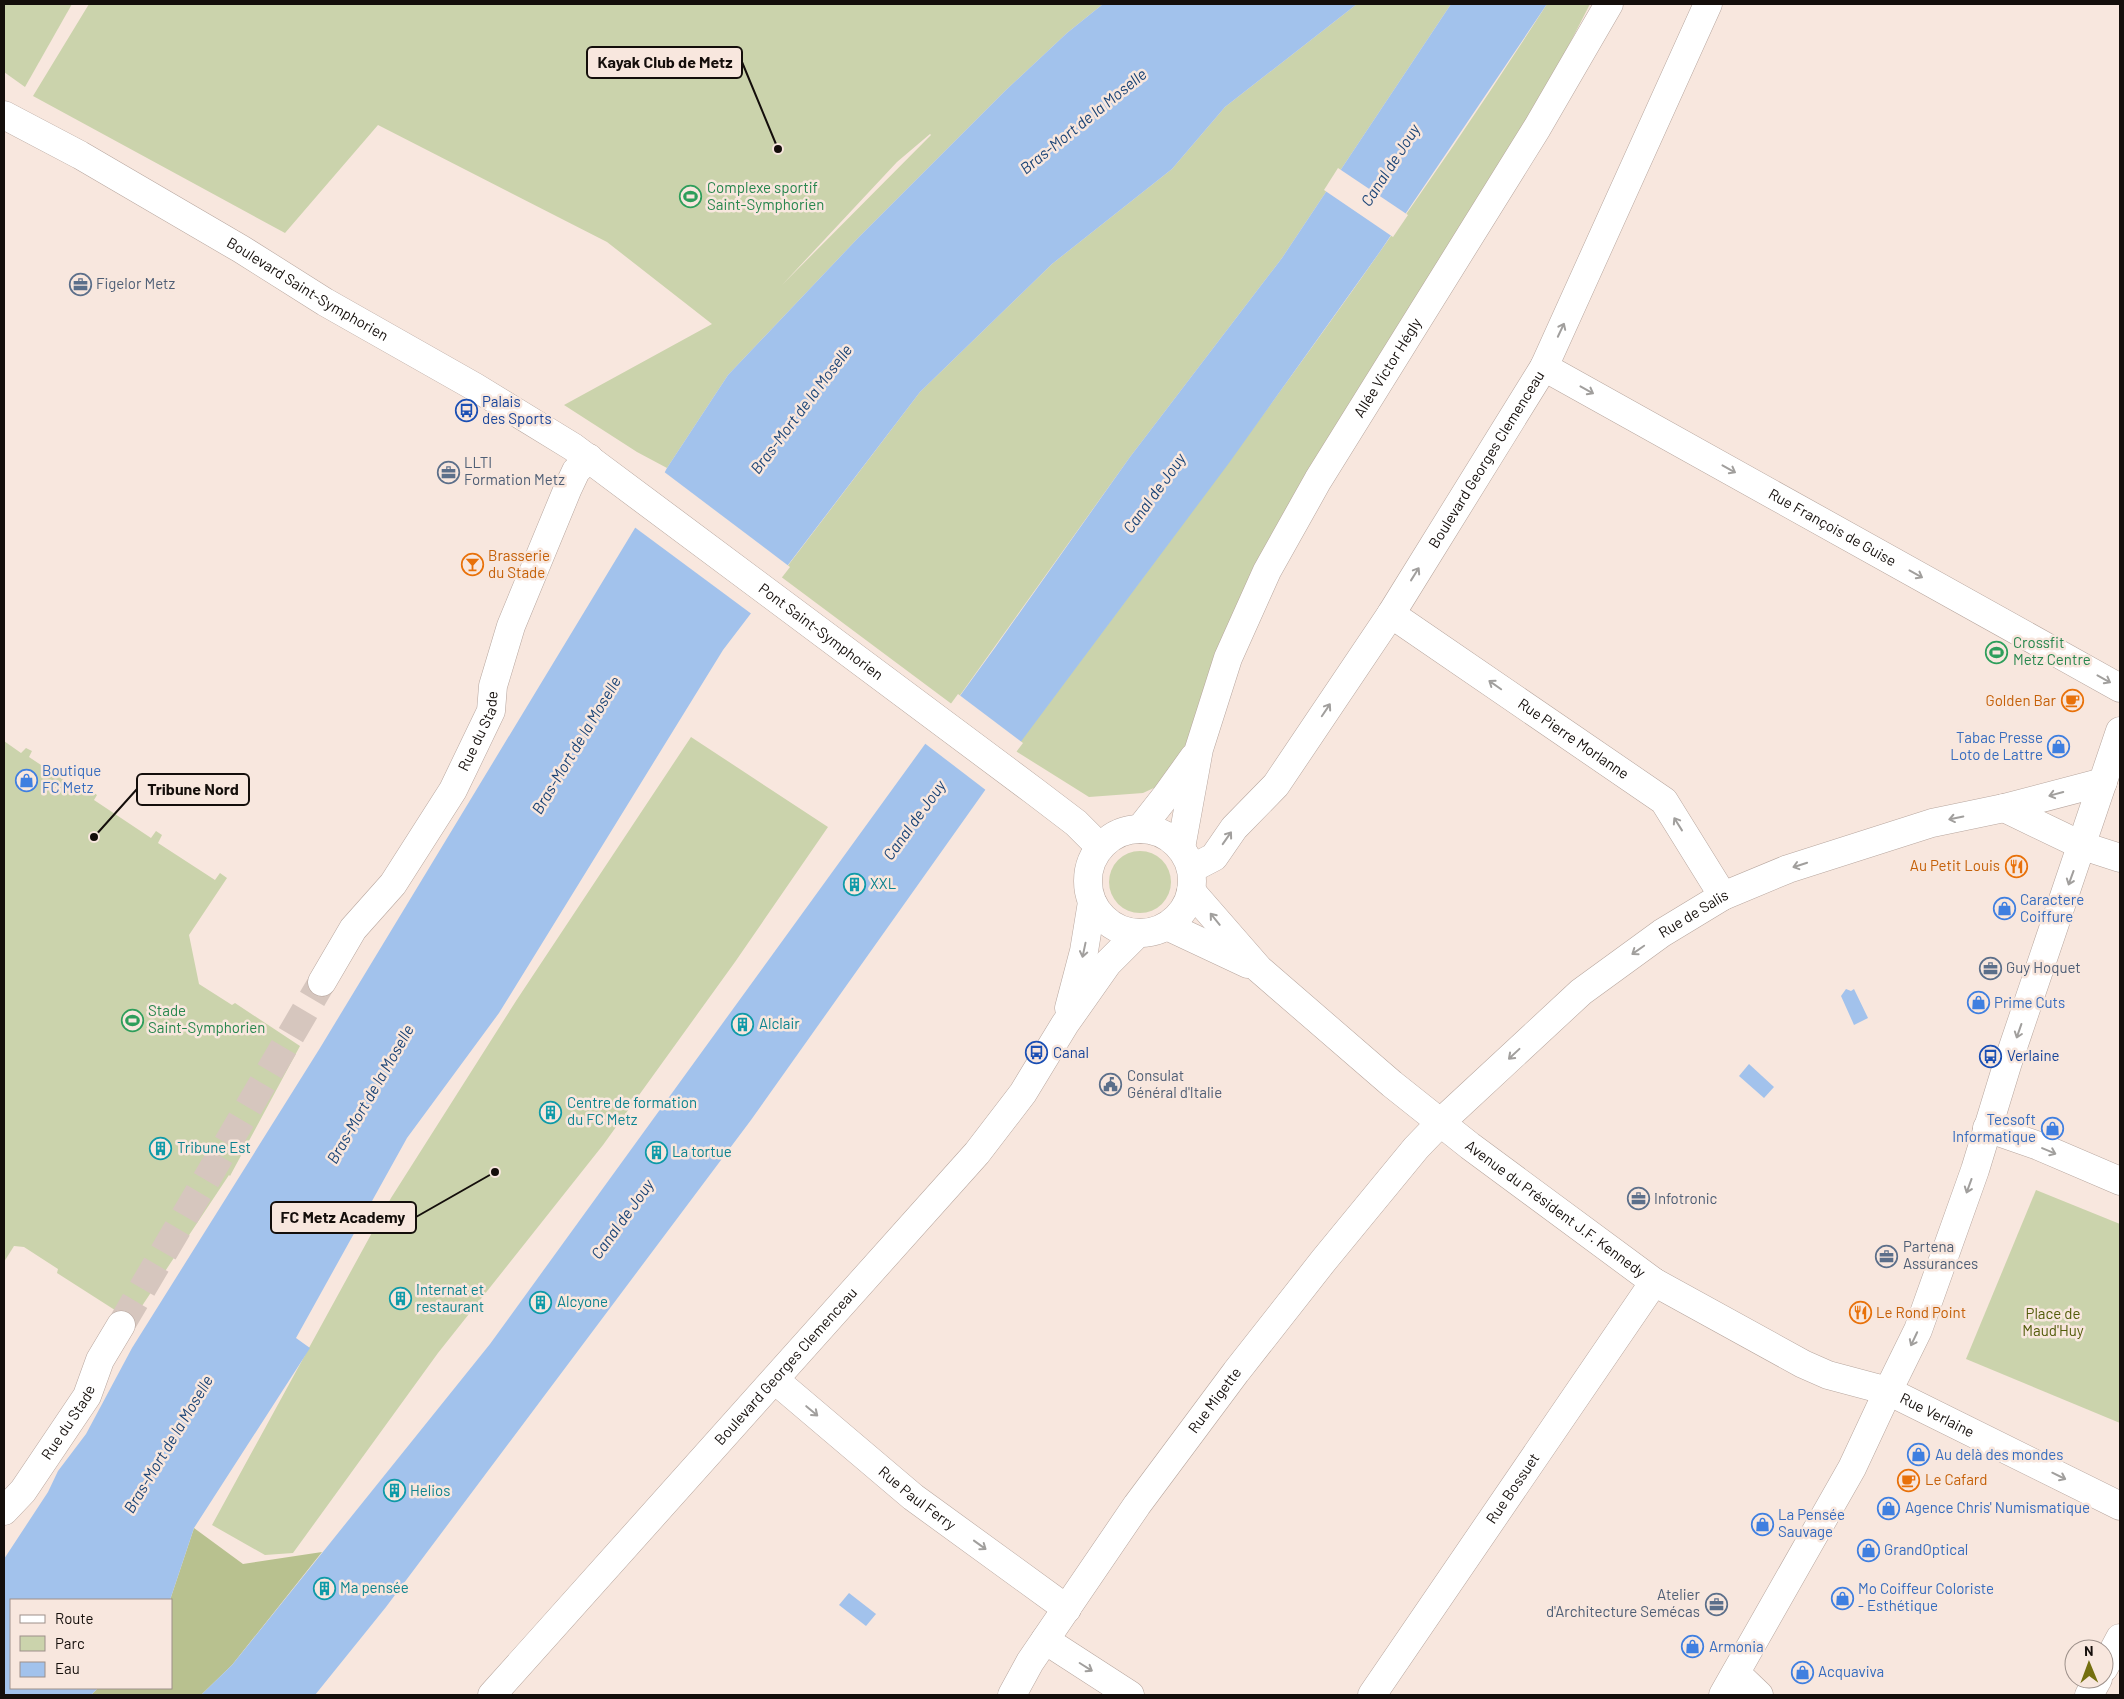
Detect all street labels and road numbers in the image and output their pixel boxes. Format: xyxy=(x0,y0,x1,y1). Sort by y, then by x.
street label: Boulevard Saint-Symphorien xyxy=(224,233,392,344)
street label: Allée Victor Hégly xyxy=(1349,314,1425,420)
street label: Boulevard Georges Clemenceau xyxy=(1424,367,1547,551)
street label: Rue François de Guise xyxy=(1766,484,1900,569)
street label: Pont Saint-Symphorien xyxy=(755,579,887,683)
street label: Rue du Stade xyxy=(454,690,501,774)
street label: Rue Pierre Morlanne xyxy=(1515,694,1633,782)
street label: Rue de Salis xyxy=(1655,885,1730,941)
street label: Avenue du Président J.F. Kennedy xyxy=(1462,1136,1650,1281)
street label: Boulevard Georges Clemenceau xyxy=(710,1283,860,1448)
street label: Rue Migette xyxy=(1184,1363,1244,1436)
street label: Rue du Stade xyxy=(37,1383,98,1463)
street label: Rue Verlaine xyxy=(1897,1388,1978,1440)
street label: Rue Bossuet xyxy=(1482,1449,1543,1527)
street label: Rue Paul Ferry xyxy=(875,1462,960,1533)

